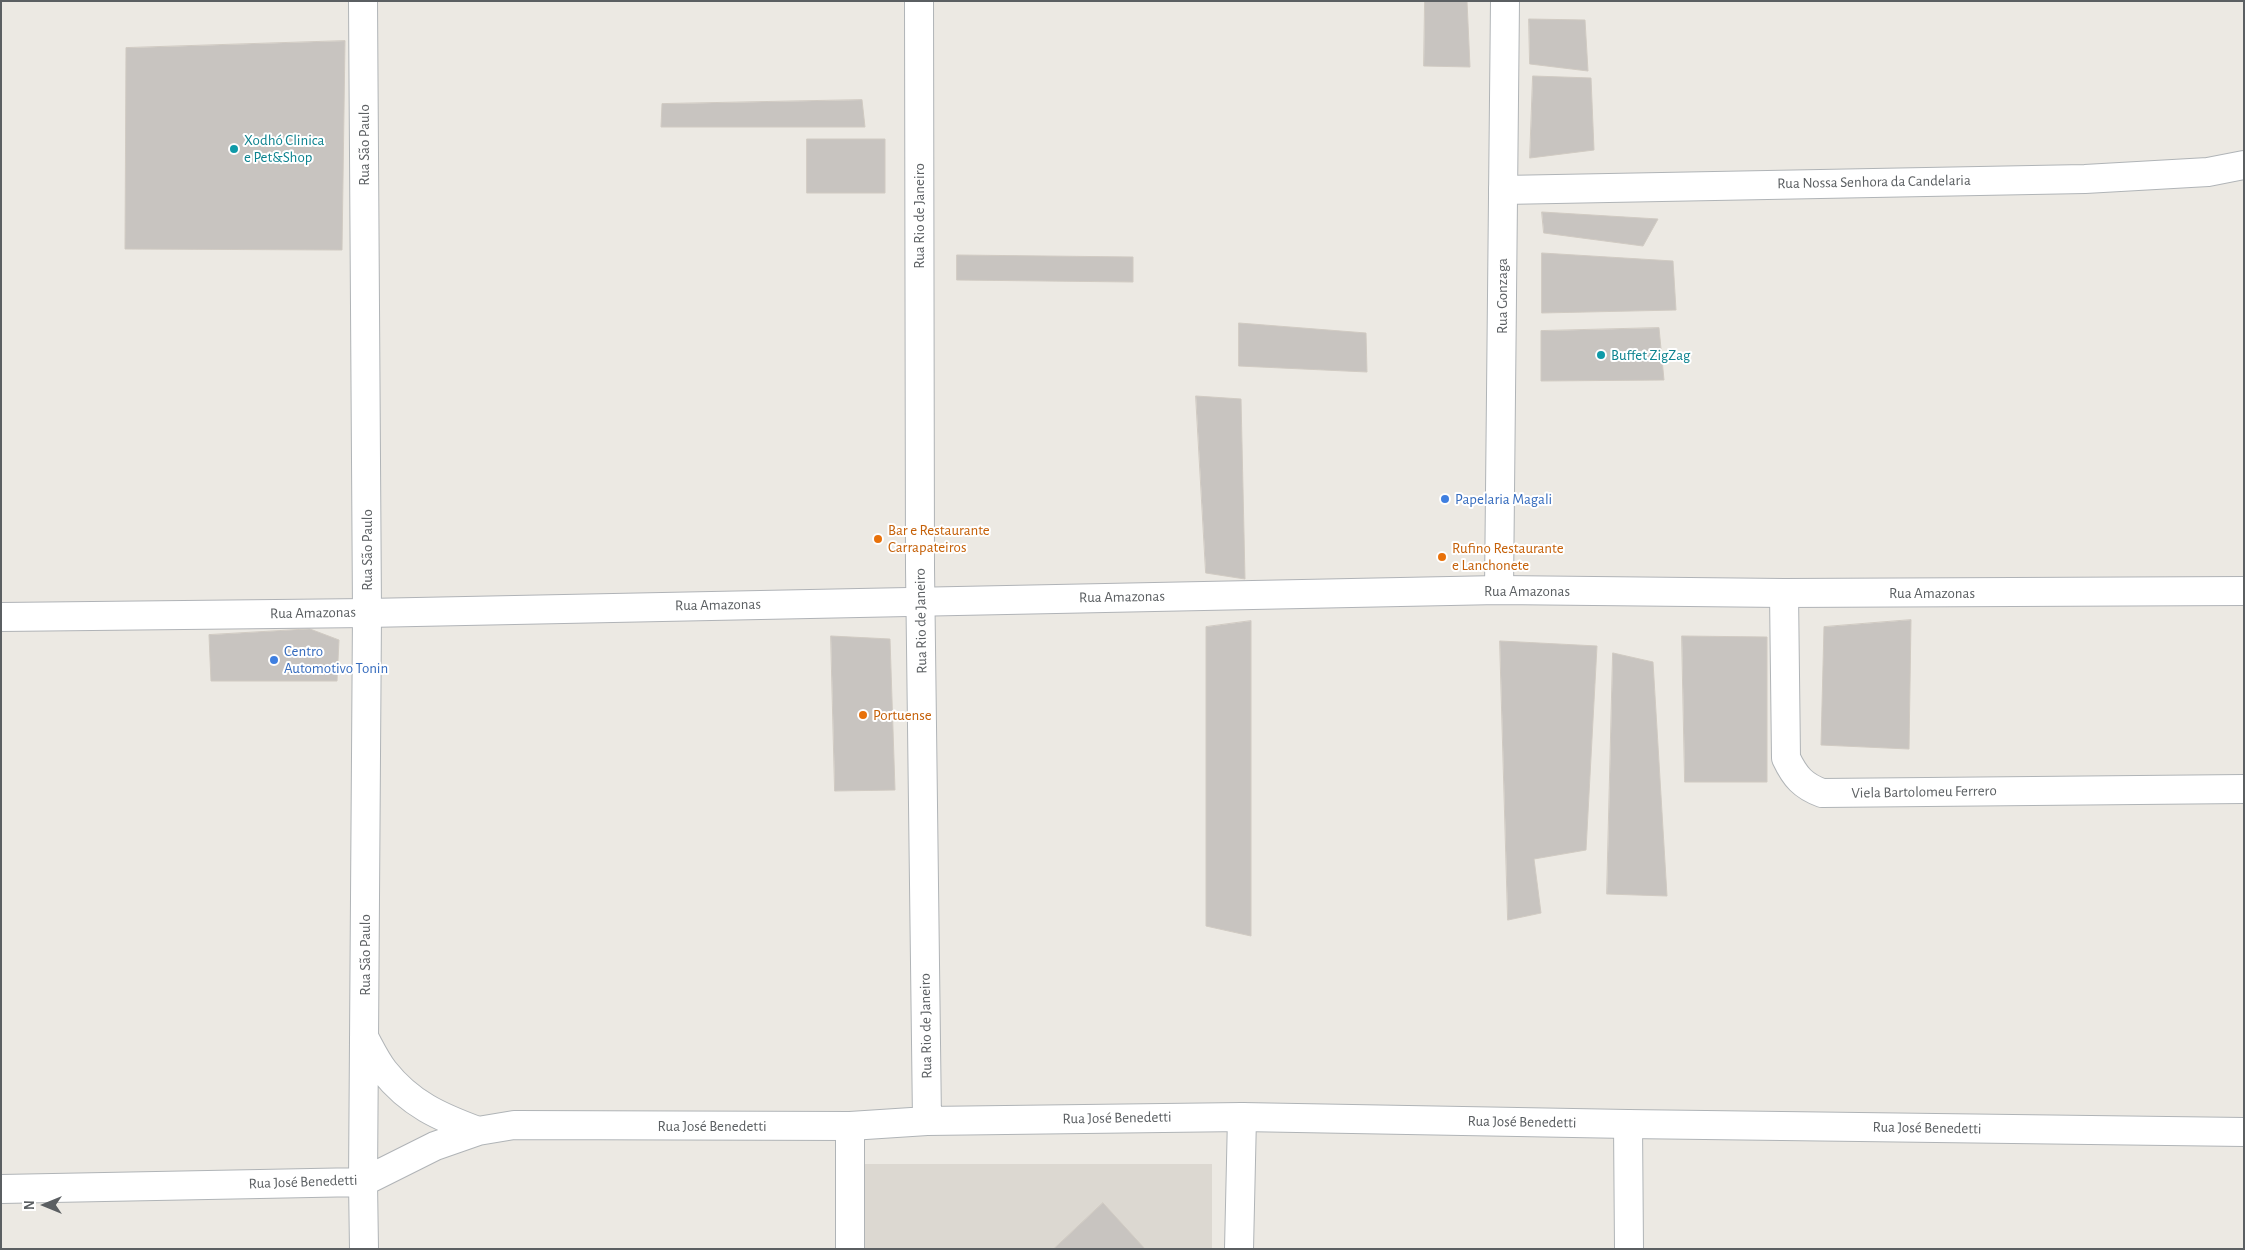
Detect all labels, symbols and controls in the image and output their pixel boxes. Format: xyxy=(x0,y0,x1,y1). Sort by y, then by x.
street label: Rua São Paulo xyxy=(355,104,373,186)
place label: Xodhó Clinica e Pet&Shop xyxy=(244,131,324,166)
marker: Xodhó Clinica e Pet&Shop xyxy=(228,143,240,155)
street label: Rua Rio de Janeiro xyxy=(910,163,928,269)
street label: Rua Nossa Senhora da Candelaria xyxy=(1777,171,1971,193)
street label: Rua Gonzaga xyxy=(1493,258,1511,334)
place label: Buffet ZigZag xyxy=(1611,346,1690,364)
marker: Buffet ZigZag xyxy=(1595,349,1607,361)
place label: Papelaria Magali xyxy=(1455,490,1552,508)
marker: Papelaria Magali xyxy=(1439,493,1451,505)
street label: Rua São Paulo xyxy=(358,509,376,591)
place label: Bar e Restaurante Carrapateiros xyxy=(888,521,990,556)
marker: Bar e Restaurante Carrapateiros xyxy=(872,533,884,545)
place label: Rufino Restaurante e Lanchonete xyxy=(1452,539,1564,574)
marker: Rufino Restaurante e Lanchonete xyxy=(1436,551,1448,563)
street label: Rua Rio de Janeiro xyxy=(911,568,931,674)
street label: Rua Amazonas xyxy=(1484,582,1570,600)
street label: Rua Amazonas xyxy=(1889,584,1975,602)
street label: Rua Amazonas xyxy=(1079,587,1165,607)
street label: Rua Amazonas xyxy=(675,595,761,615)
street label: Rua Amazonas xyxy=(270,603,356,623)
place label: Centro Automotivo Tonin xyxy=(284,642,388,677)
marker: Centro Automotivo Tonin xyxy=(268,654,280,666)
place label: Portuense xyxy=(873,706,932,724)
marker: Portuense xyxy=(857,709,869,721)
street label: Viela Bartolomeu Ferrero xyxy=(1851,782,1997,802)
street label: Rua São Paulo xyxy=(356,914,374,996)
street label: Rua Rio de Janeiro xyxy=(916,973,936,1079)
street label: Rua José Benedetti xyxy=(1062,1108,1172,1128)
street label: Rua José Benedetti xyxy=(1467,1112,1577,1132)
street label: Rua José Benedetti xyxy=(657,1117,767,1135)
street label: Rua José Benedetti xyxy=(1872,1118,1982,1138)
street label: Rua José Benedetti xyxy=(248,1171,358,1193)
north arrow xyxy=(20,1180,70,1230)
text: N xyxy=(23,1200,37,1210)

